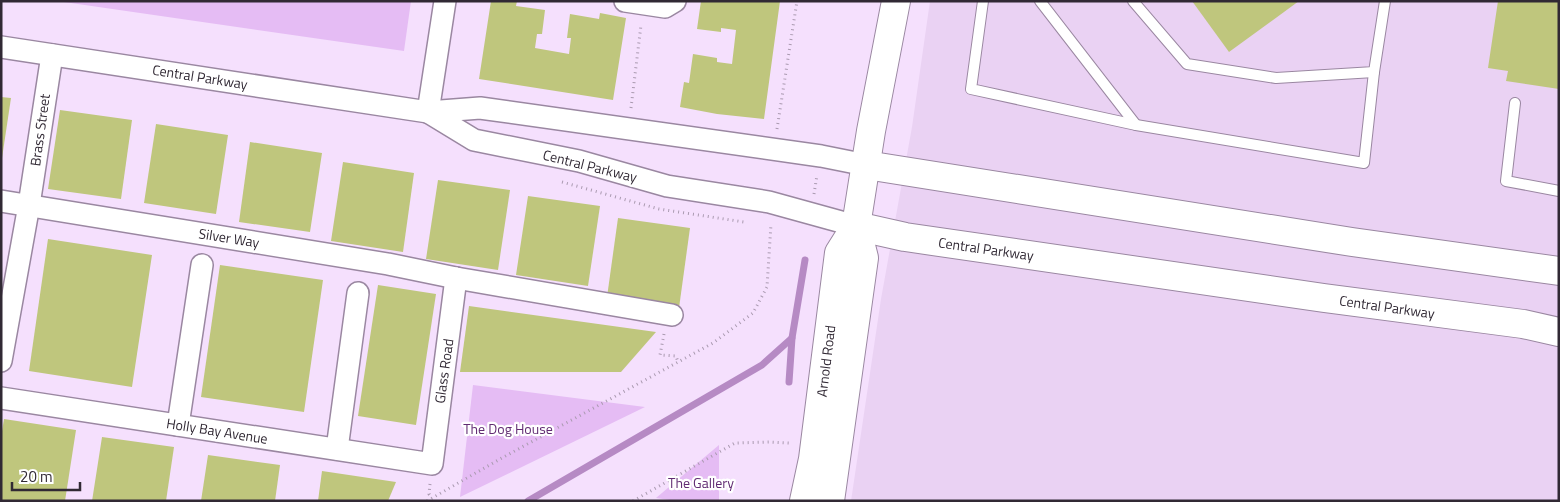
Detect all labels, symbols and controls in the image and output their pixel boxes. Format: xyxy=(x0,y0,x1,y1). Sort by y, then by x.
street label: Central Parkway xyxy=(151,59,249,94)
street label: Brass Street xyxy=(24,92,55,167)
street label: Central Parkway xyxy=(541,144,640,187)
street label: Silver Way xyxy=(197,222,261,253)
street label: Central Parkway xyxy=(937,231,1035,266)
street label: Central Parkway xyxy=(1338,289,1436,324)
street label: Arnold Road xyxy=(811,324,840,398)
street label: Glass Road xyxy=(429,337,458,405)
street label: Holly Bay Avenue xyxy=(165,412,269,449)
park label: The Dog House xyxy=(463,418,553,439)
scale bar xyxy=(12,460,80,492)
text: 20 m xyxy=(20,465,53,488)
park label: The Gallery xyxy=(668,472,734,493)

